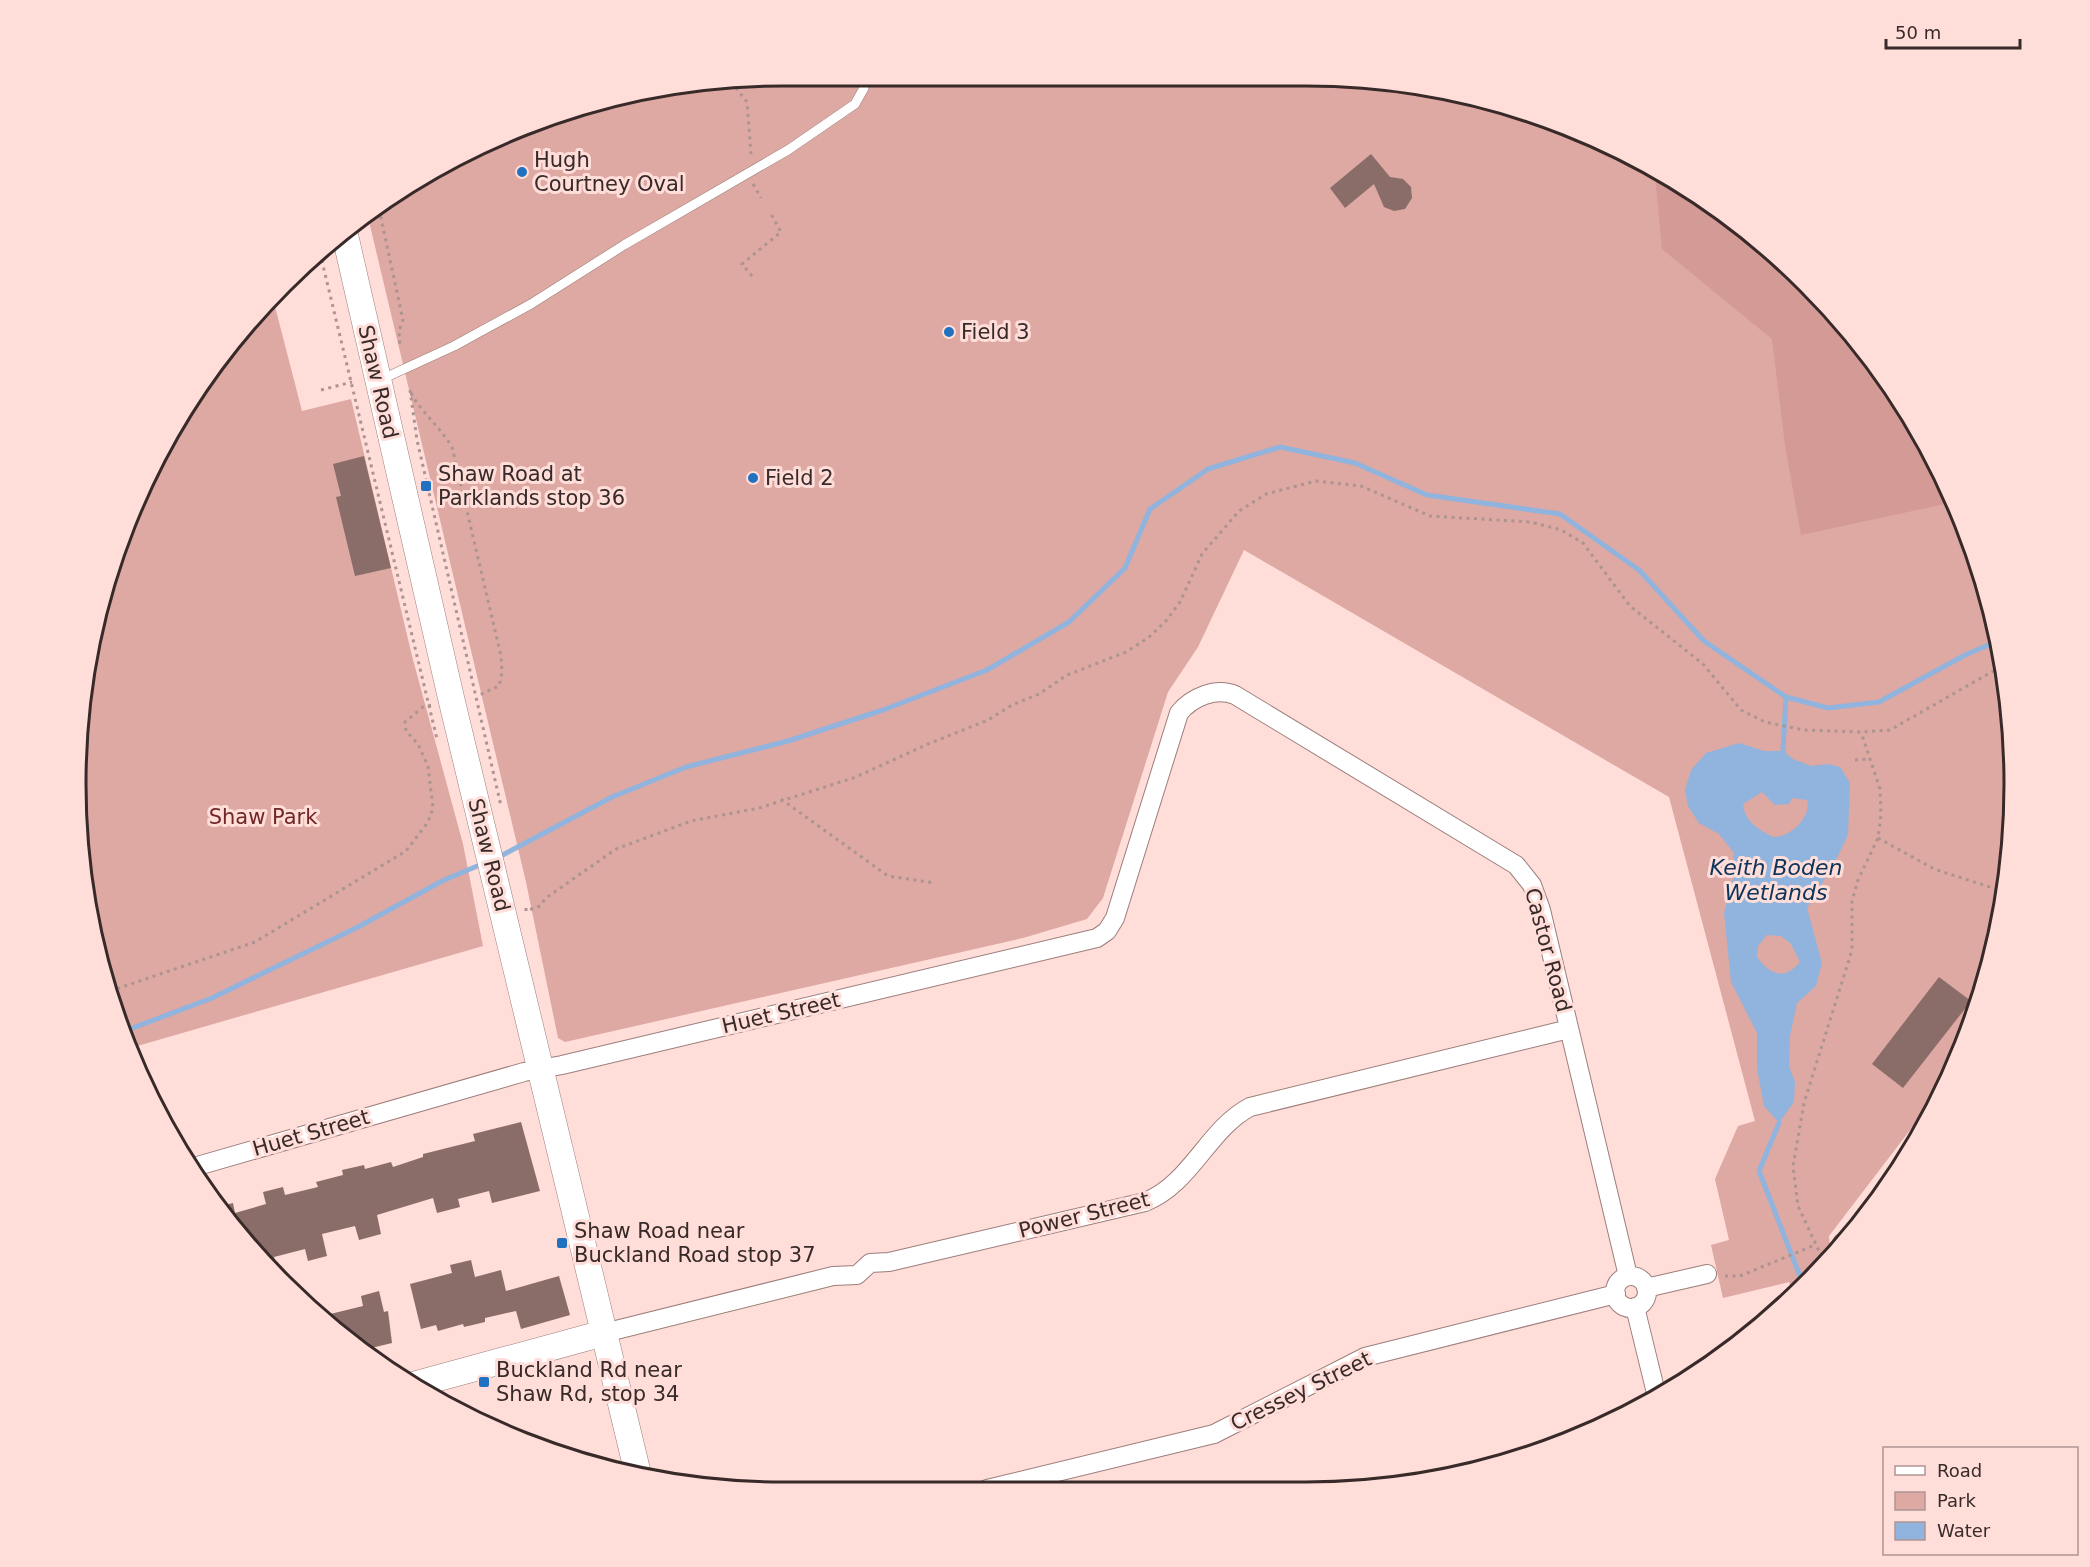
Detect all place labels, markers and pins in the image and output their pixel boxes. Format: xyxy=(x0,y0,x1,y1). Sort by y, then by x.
place label: Hugh Courtney Oval xyxy=(534,148,685,196)
marker: Hugh Courtney Oval xyxy=(515,165,529,179)
place label: Field 3 xyxy=(961,320,1030,344)
marker: Field 3 xyxy=(942,325,956,339)
place label: Shaw Road at Parklands stop 36 xyxy=(438,462,625,510)
place label: Field 2 xyxy=(765,466,834,490)
marker: Field 2 xyxy=(746,471,760,485)
marker: Shaw Road at Parklands stop 36 xyxy=(419,479,433,493)
place label: Shaw Road near Buckland Road stop 37 xyxy=(574,1219,816,1267)
marker: Shaw Road near Buckland Road stop 37 xyxy=(555,1236,569,1250)
place label: Buckland Rd near Shaw Rd, stop 34 xyxy=(496,1358,682,1406)
marker: Buckland Rd near Shaw Rd, stop 34 xyxy=(477,1375,491,1389)

